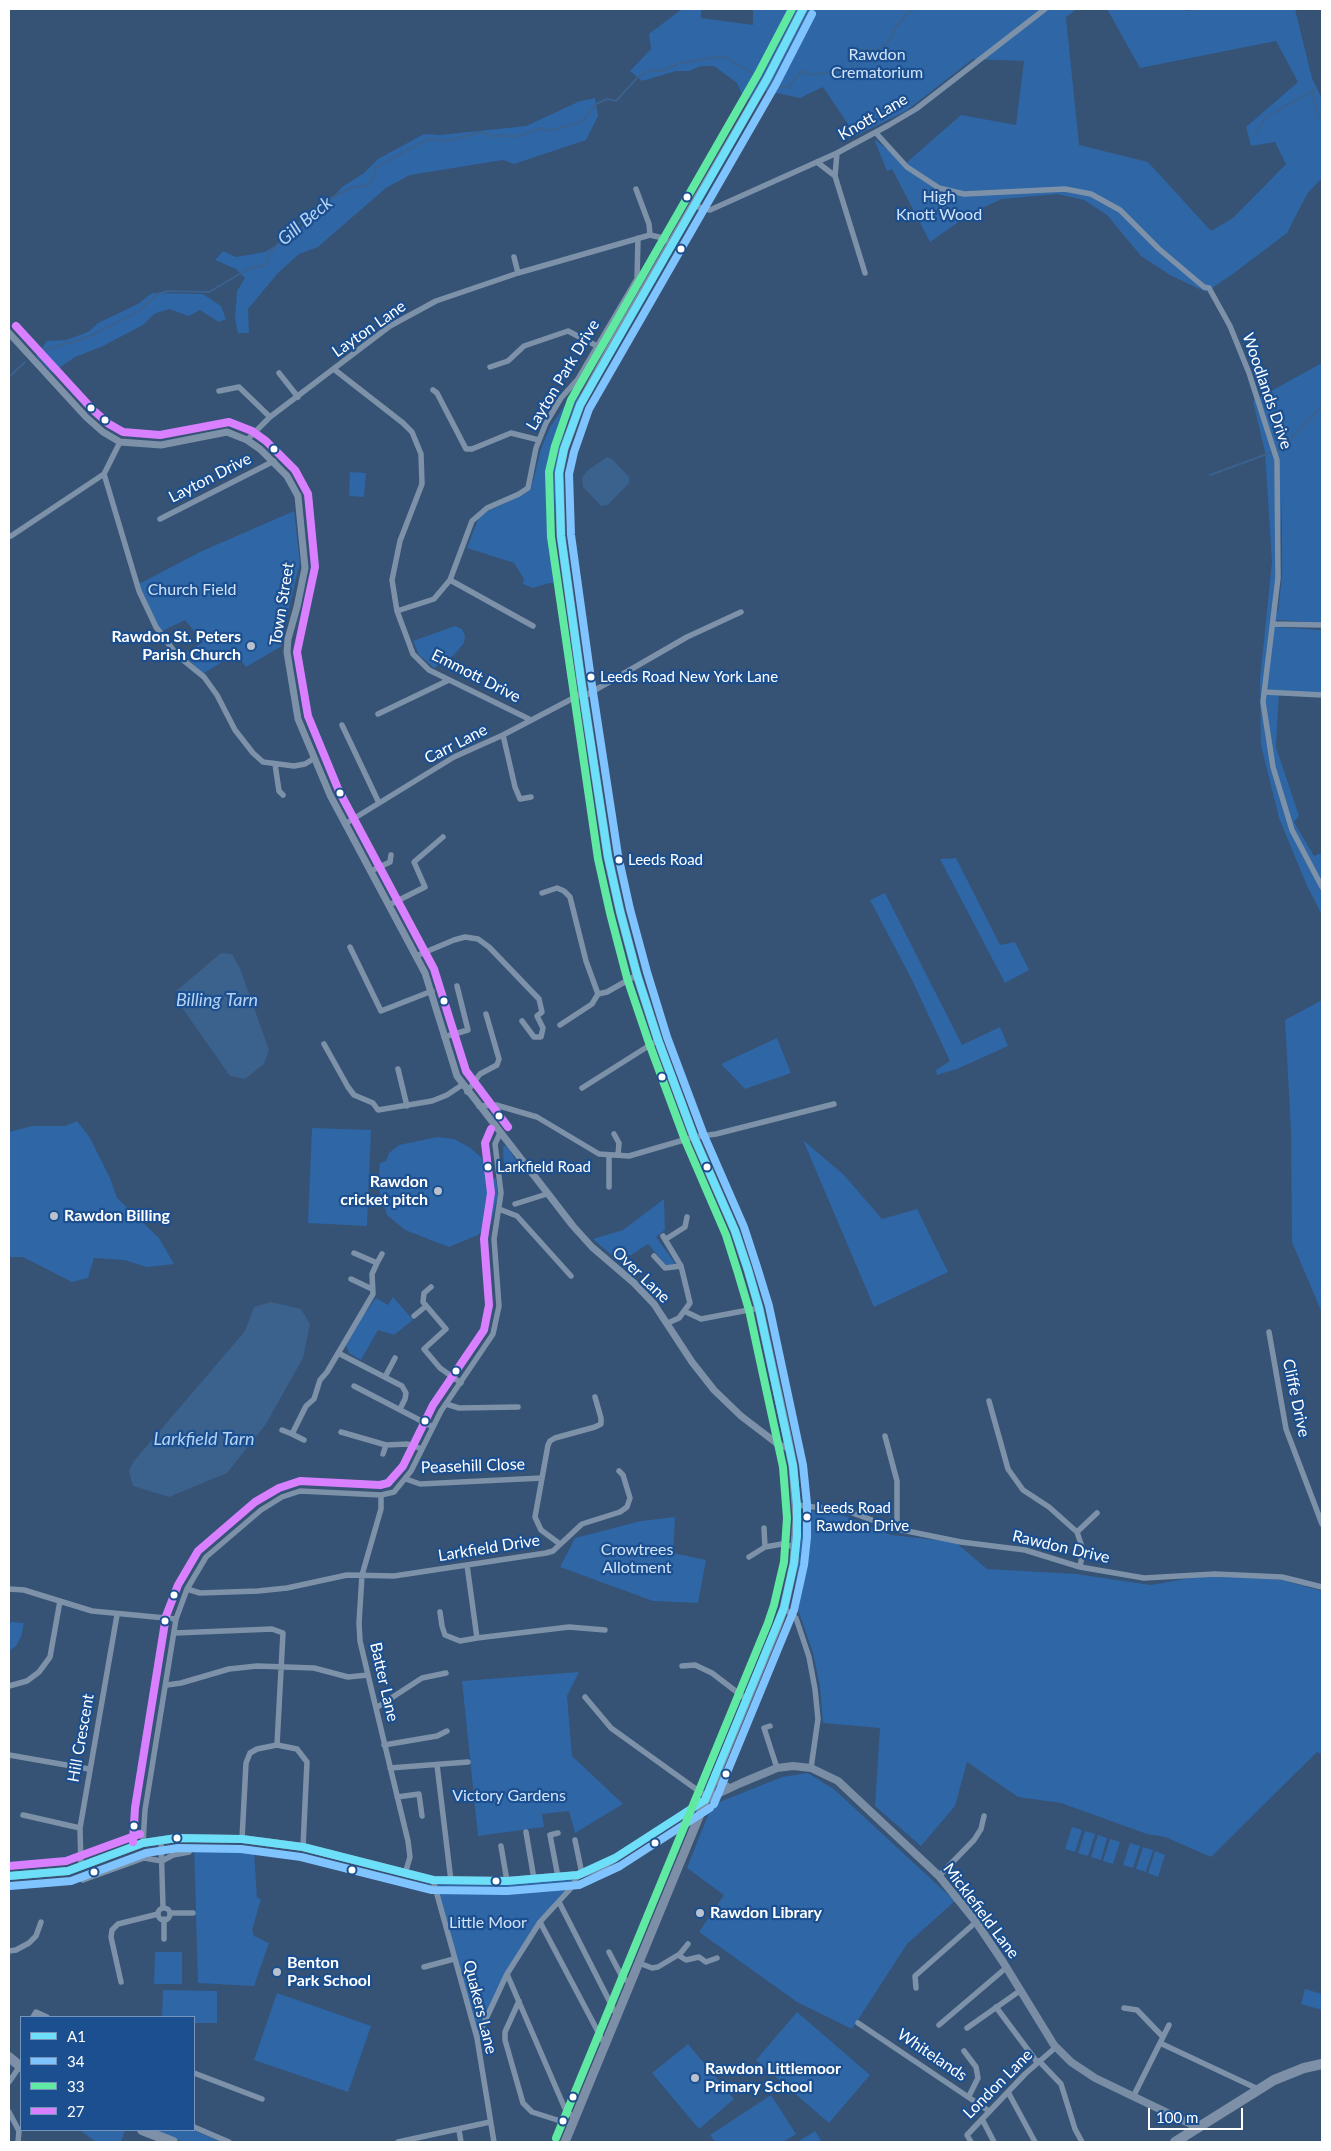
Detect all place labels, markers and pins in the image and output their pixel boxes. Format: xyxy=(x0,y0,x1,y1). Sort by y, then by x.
unlabelled marker xyxy=(682,192,692,202)
unlabelled marker xyxy=(676,244,686,254)
unlabelled marker xyxy=(86,403,96,413)
unlabelled marker xyxy=(100,415,110,425)
unlabelled marker xyxy=(269,444,279,454)
place label: Rawdon St. Peters Parish Church xyxy=(111,627,241,665)
marker: Rawdon St. Peters Parish Church xyxy=(245,640,257,652)
place label: Leeds Road New York Lane xyxy=(600,668,778,686)
marker: Leeds Road New York Lane xyxy=(586,672,596,682)
unlabelled marker xyxy=(335,788,345,798)
place label: Leeds Road xyxy=(628,851,703,869)
marker: Leeds Road xyxy=(614,855,624,865)
unlabelled marker xyxy=(439,996,449,1006)
unlabelled marker xyxy=(657,1072,667,1082)
unlabelled marker xyxy=(494,1111,504,1121)
place label: Larkfield Road xyxy=(497,1158,591,1176)
marker: Larkfield Road xyxy=(483,1162,493,1172)
unlabelled marker xyxy=(702,1162,712,1172)
place label: Rawdon cricket pitch xyxy=(340,1172,428,1210)
marker: Rawdon cricket pitch xyxy=(432,1185,444,1197)
place label: Rawdon Billing xyxy=(64,1206,170,1226)
marker: Rawdon Billing xyxy=(48,1210,60,1222)
unlabelled marker xyxy=(451,1366,461,1376)
unlabelled marker xyxy=(420,1416,430,1426)
place label: Leeds Road Rawdon Drive xyxy=(816,1499,909,1534)
marker: Leeds Road Rawdon Drive xyxy=(802,1512,812,1522)
unlabelled marker xyxy=(169,1590,179,1600)
unlabelled marker xyxy=(160,1616,170,1626)
unlabelled marker xyxy=(721,1769,731,1779)
unlabelled marker xyxy=(129,1821,139,1831)
unlabelled marker xyxy=(172,1833,182,1843)
unlabelled marker xyxy=(650,1838,660,1848)
unlabelled marker xyxy=(347,1865,357,1875)
unlabelled marker xyxy=(89,1867,99,1877)
unlabelled marker xyxy=(491,1876,501,1886)
place label: Rawdon Library xyxy=(710,1903,822,1923)
marker: Rawdon Library xyxy=(694,1907,706,1919)
place label: Benton Park School xyxy=(287,1953,371,1991)
marker: Benton Park School xyxy=(271,1966,283,1978)
place label: Rawdon Littlemoor Primary School xyxy=(705,2059,841,2097)
marker: Rawdon Littlemoor Primary School xyxy=(689,2072,701,2084)
unlabelled marker xyxy=(568,2092,578,2102)
unlabelled marker xyxy=(558,2116,568,2126)

